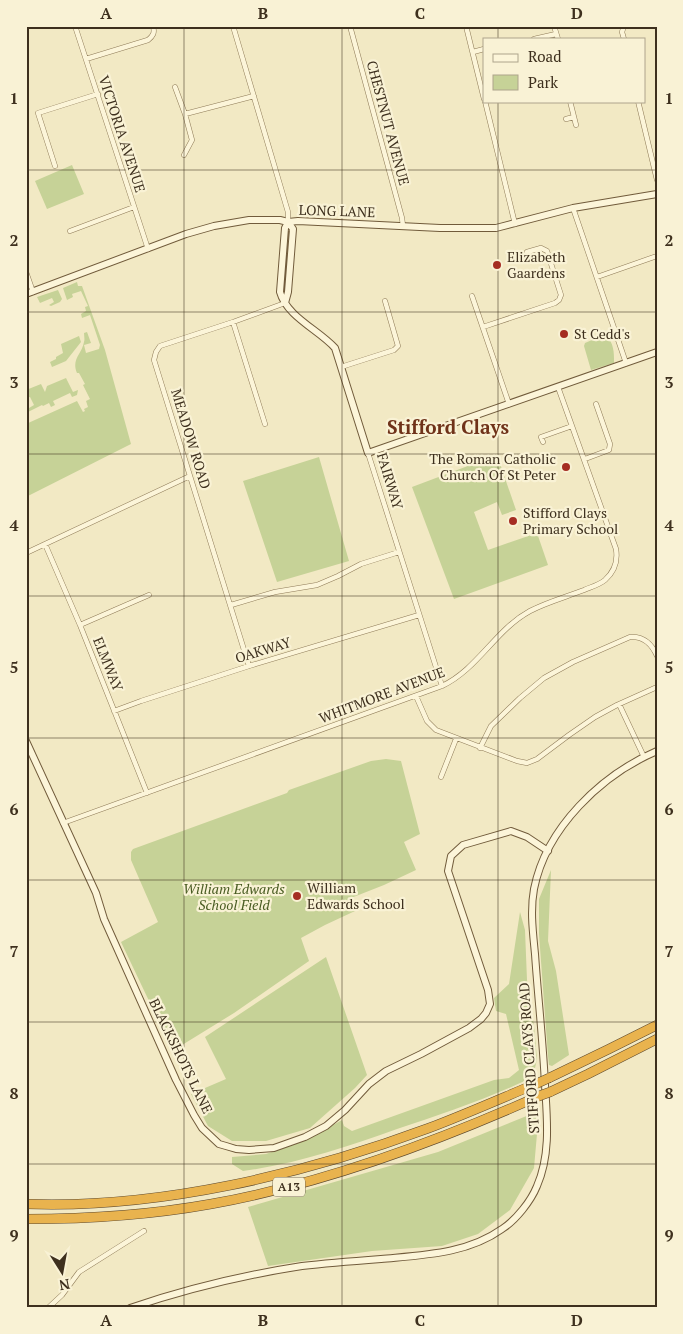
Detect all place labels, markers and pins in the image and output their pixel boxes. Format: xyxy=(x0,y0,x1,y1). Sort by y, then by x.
place label: Elizabeth Gaardens xyxy=(507,247,566,282)
marker: Elizabeth Gaardens xyxy=(491,259,503,271)
place label: St Cedd's xyxy=(574,324,630,343)
marker: St Cedd's xyxy=(558,328,570,340)
place label: The Roman Catholic Church Of St Peter xyxy=(429,449,557,484)
marker: The Roman Catholic Church Of St Peter xyxy=(560,461,572,473)
place label: Stifford Clays Primary School xyxy=(523,503,618,538)
marker: Stifford Clays Primary School xyxy=(507,515,519,527)
place label: William Edwards School xyxy=(307,878,405,913)
marker: William Edwards School xyxy=(291,890,303,902)

